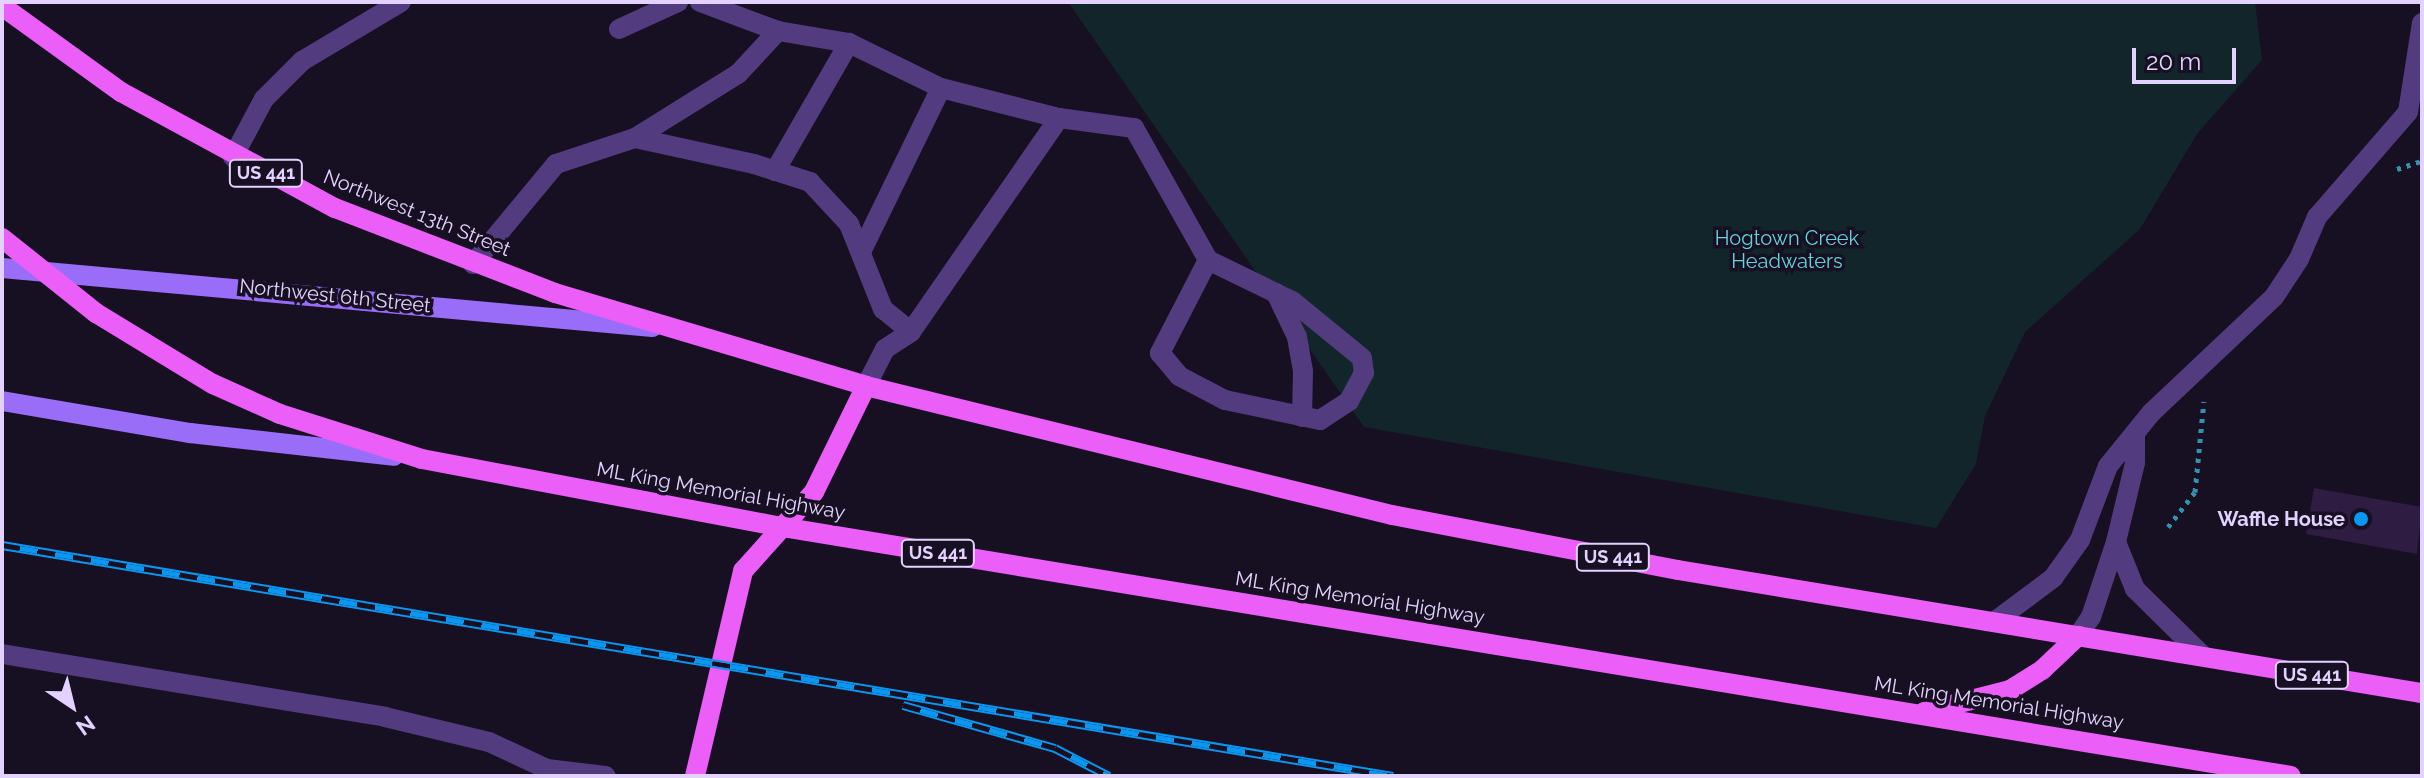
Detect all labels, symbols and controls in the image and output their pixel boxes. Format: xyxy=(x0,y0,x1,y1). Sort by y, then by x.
scale bar xyxy=(2136,32,2240,82)
text: 20 m xyxy=(2146,47,2201,76)
road number: US 441 xyxy=(228,159,304,187)
street label: Northwest 13th Street xyxy=(320,164,514,262)
park label: Hogtown Creek Headwaters xyxy=(1715,226,1859,273)
street label: Northwest 6th Street xyxy=(238,274,432,318)
street label: ML King Memorial Highway xyxy=(594,457,848,525)
place label: Waffle House xyxy=(2217,507,2345,531)
marker: Waffle House xyxy=(2352,510,2370,528)
road number: US 441 xyxy=(900,539,976,567)
road number: US 441 xyxy=(1575,543,1651,571)
street label: ML King Memorial Highway xyxy=(1233,566,1487,630)
road number: US 441 xyxy=(2274,661,2350,689)
north arrow xyxy=(32,666,112,746)
street label: ML King Memorial Highway xyxy=(1872,671,2126,735)
text: N xyxy=(71,710,100,741)

